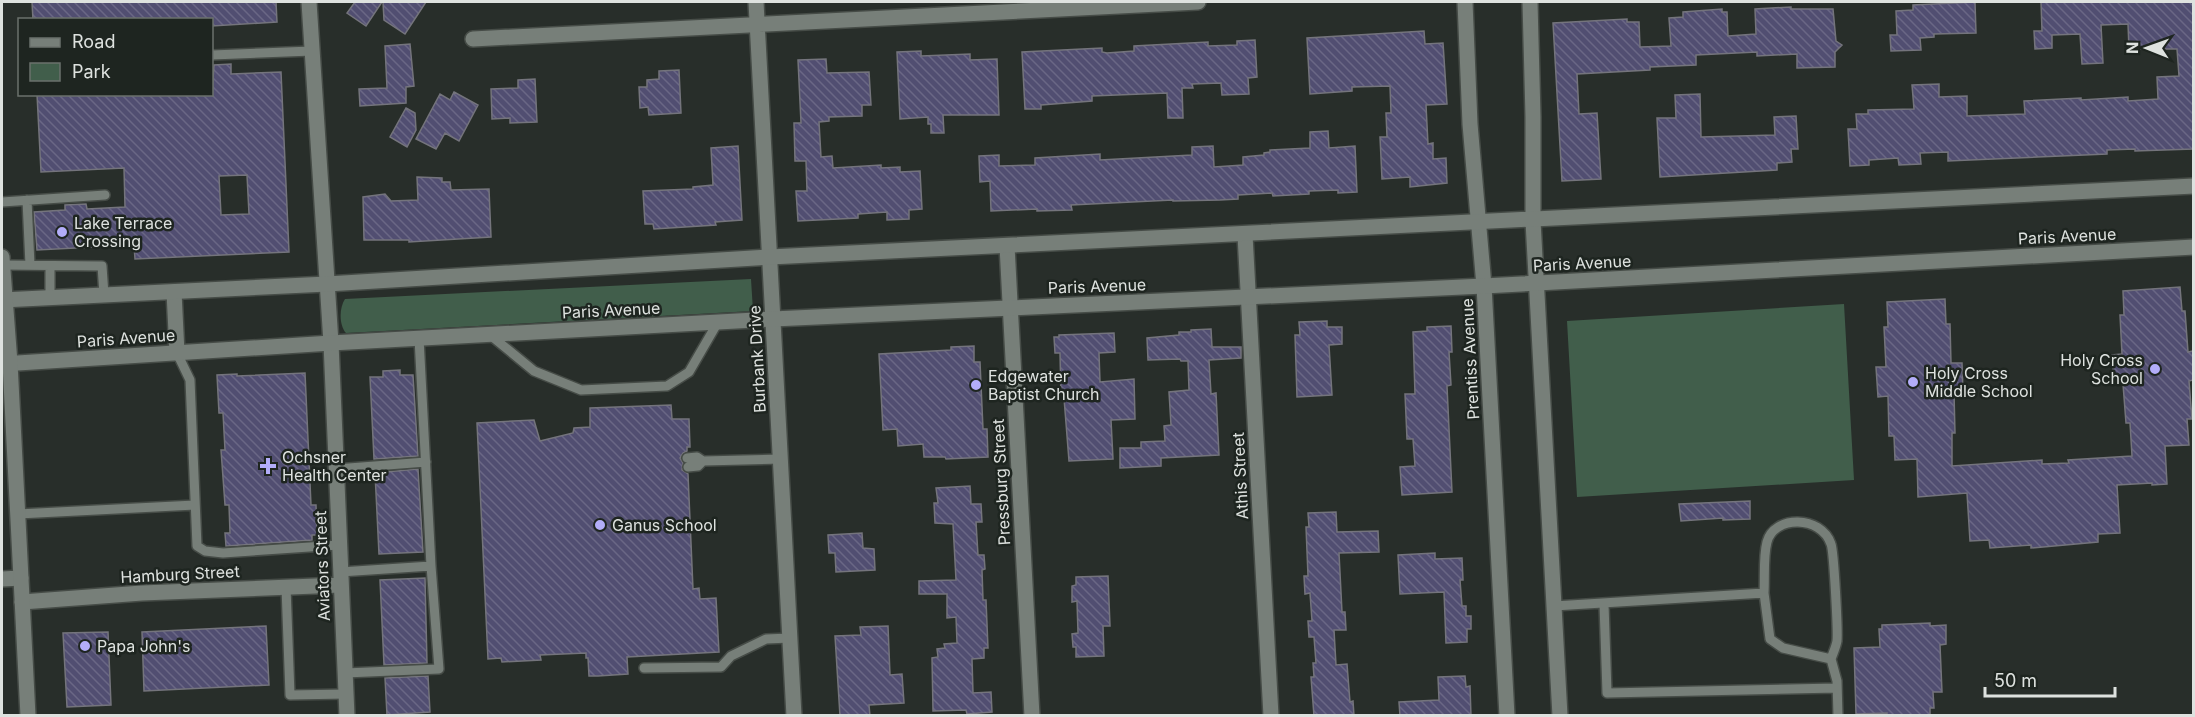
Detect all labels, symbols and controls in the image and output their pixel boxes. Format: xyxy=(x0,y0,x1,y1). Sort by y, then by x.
legend xyxy=(18,18,213,96)
north arrow xyxy=(2117,18,2177,78)
text: Road xyxy=(72,31,115,52)
text: N xyxy=(2122,41,2142,54)
text: Park xyxy=(72,61,111,82)
place label: Lake Terrace Crossing xyxy=(74,213,172,251)
street label: Paris Avenue xyxy=(2017,223,2117,249)
marker: Lake Terrace Crossing xyxy=(55,225,69,239)
street label: Paris Avenue xyxy=(1532,250,1632,276)
street label: Paris Avenue xyxy=(1047,274,1147,298)
street label: Paris Avenue xyxy=(561,297,661,323)
street label: Prentiss Avenue xyxy=(1457,298,1483,420)
street label: Burbank Drive xyxy=(744,305,770,413)
street label: Paris Avenue xyxy=(76,325,176,351)
place label: Holy Cross School xyxy=(2060,350,2143,388)
marker: Holy Cross School xyxy=(2148,362,2162,376)
place label: Holy Cross Middle School xyxy=(1925,363,2033,401)
place label: Edgewater Baptist Church xyxy=(988,366,1100,404)
marker: Holy Cross Middle School xyxy=(1906,375,1920,389)
marker: Edgewater Baptist Church xyxy=(969,378,983,392)
street label: Pressburg Street xyxy=(988,418,1014,546)
street label: Athis Street xyxy=(1228,432,1252,520)
place label: Ochsner Health Center xyxy=(282,447,387,485)
marker: Ochsner Health Center xyxy=(259,457,277,475)
street label: Aviators Street xyxy=(310,510,334,622)
place label: Ganus School xyxy=(612,515,717,535)
marker: Ganus School xyxy=(593,518,607,532)
street label: Hamburg Street xyxy=(120,561,240,587)
place label: Papa John's xyxy=(97,636,191,656)
marker: Papa John's xyxy=(78,639,92,653)
scale bar xyxy=(1985,660,2116,698)
text: 50 m xyxy=(1994,670,2037,691)

